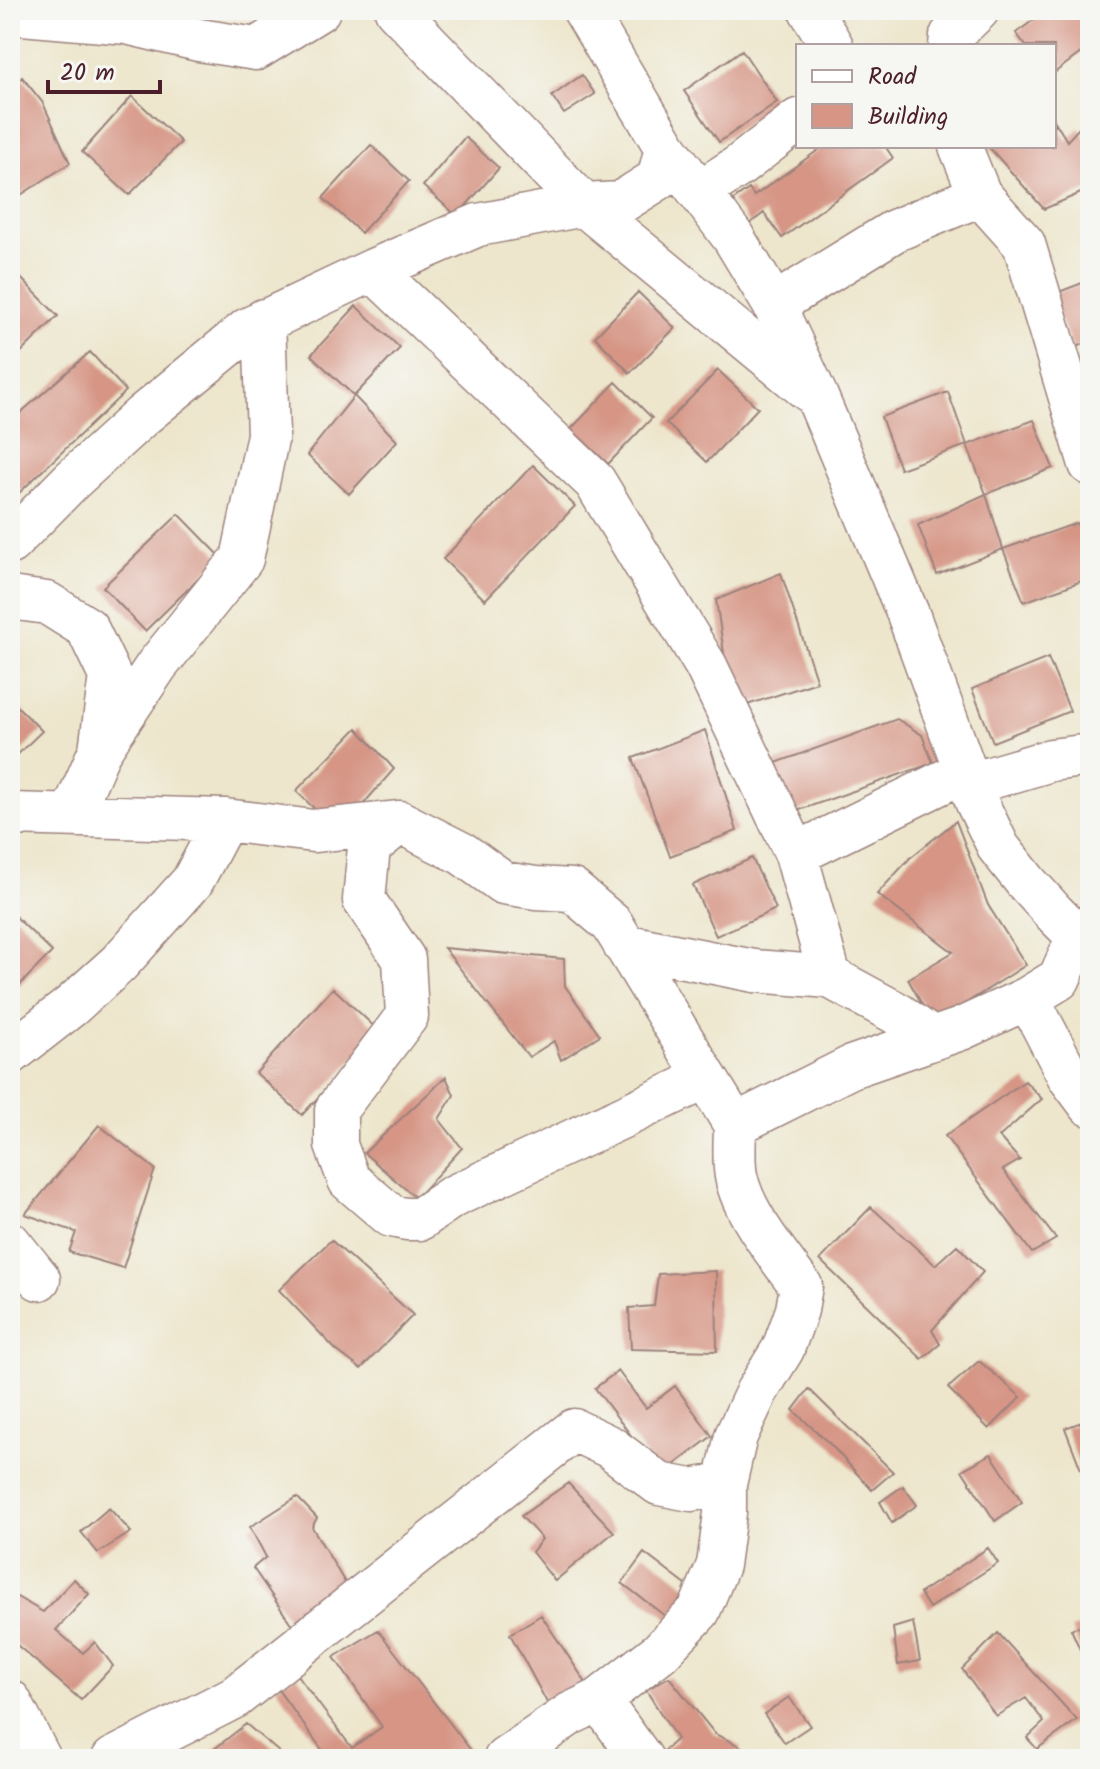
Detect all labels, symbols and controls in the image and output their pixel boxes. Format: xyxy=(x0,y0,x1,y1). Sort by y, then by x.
scale bar xyxy=(48,44,160,94)
legend xyxy=(796,44,1056,148)
text: 20 m xyxy=(60,54,115,93)
text: Road xyxy=(868,58,917,97)
text: Building xyxy=(868,98,948,137)

